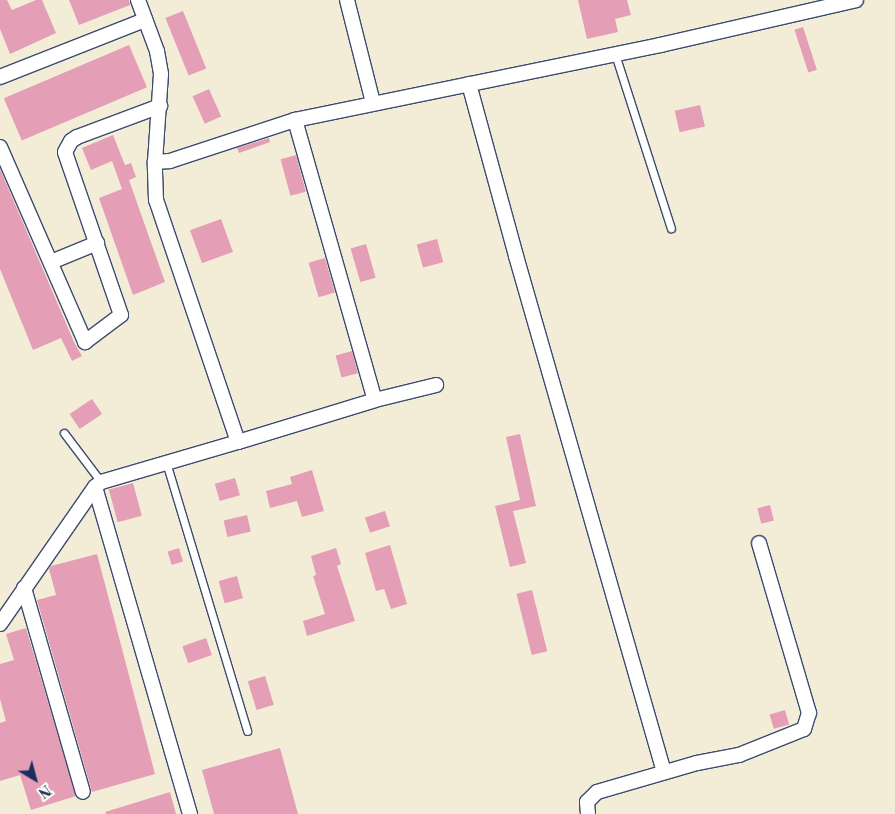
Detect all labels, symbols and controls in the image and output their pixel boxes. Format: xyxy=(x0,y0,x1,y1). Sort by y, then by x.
north arrow xyxy=(10,754,60,804)
text: N xyxy=(34,780,54,801)

